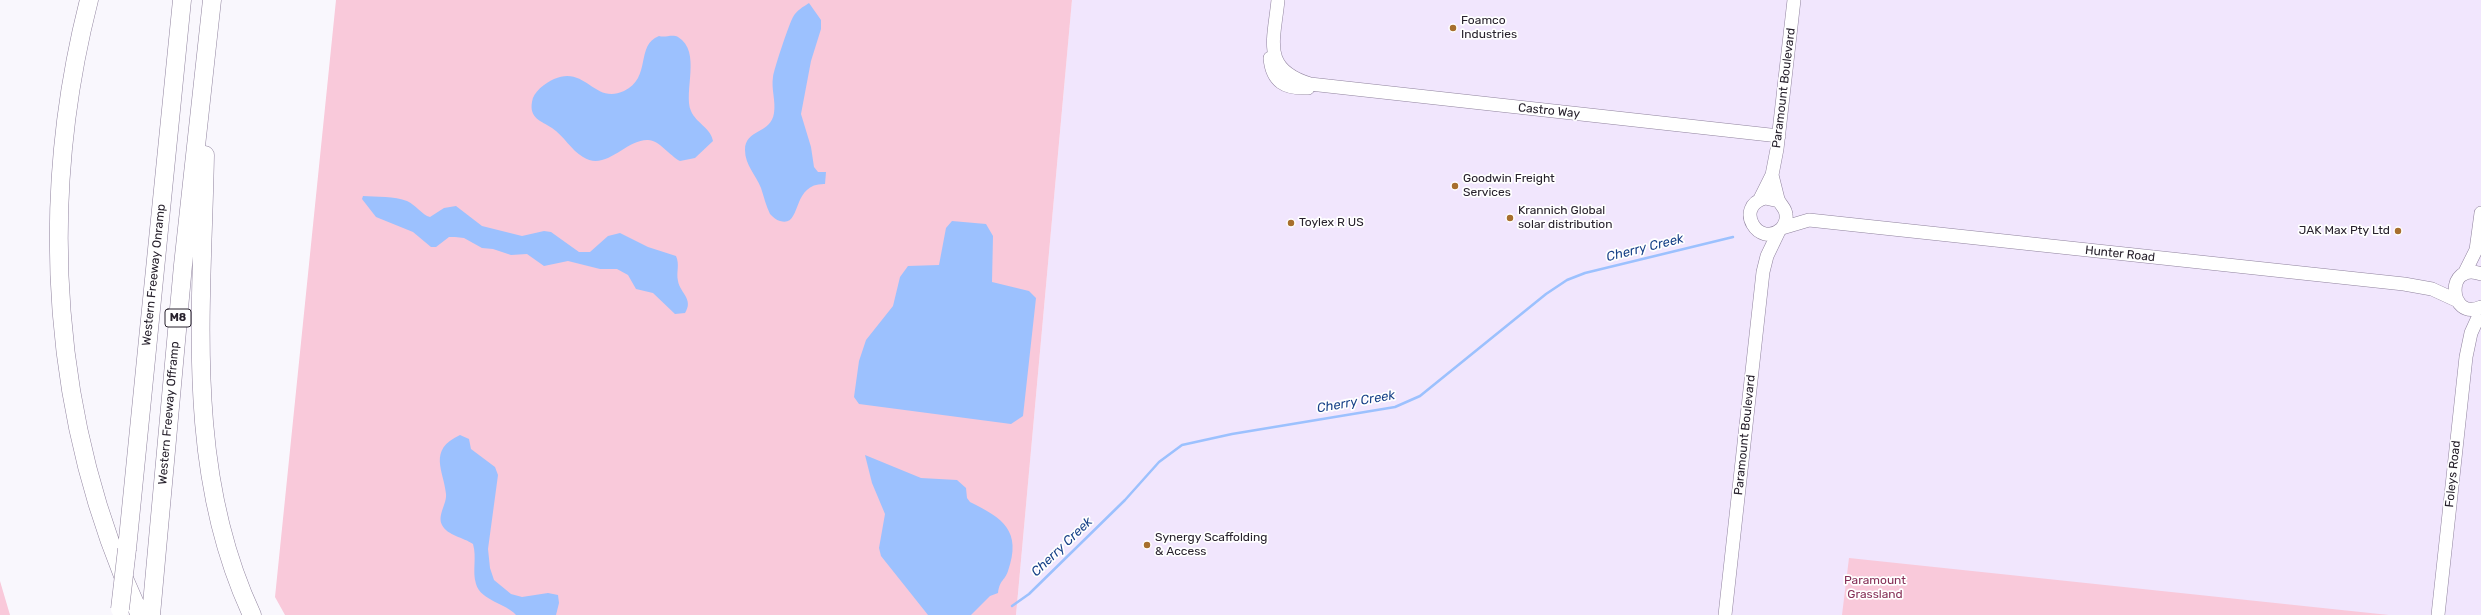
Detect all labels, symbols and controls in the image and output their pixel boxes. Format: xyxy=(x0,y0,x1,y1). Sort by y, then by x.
place label: Foamco Industries xyxy=(1461,14,1517,42)
marker: Foamco Industries xyxy=(1448,23,1458,33)
street label: Paramount Boulevard xyxy=(1769,27,1799,149)
street label: Castro Way xyxy=(1517,101,1581,121)
place label: Goodwin Freight Services xyxy=(1463,172,1555,200)
marker: Goodwin Freight Services xyxy=(1450,181,1460,191)
street label: Western Freeway Onramp xyxy=(139,203,169,347)
place label: Krannich Global solar distribution xyxy=(1518,204,1612,232)
marker: Krannich Global solar distribution xyxy=(1505,213,1515,223)
place label: Toylex R US xyxy=(1299,216,1364,230)
marker: Toylex R US xyxy=(1286,218,1296,228)
place label: JAK Max Pty Ltd xyxy=(2299,224,2390,238)
marker: JAK Max Pty Ltd xyxy=(2393,226,2403,236)
water label: Cherry Creek xyxy=(1605,231,1685,265)
street label: Hunter Road xyxy=(2084,243,2156,265)
road number: M8 xyxy=(165,309,191,327)
street label: Western Freeway Offramp xyxy=(156,341,182,485)
street label: Paramount Boulevard xyxy=(1732,374,1758,496)
water label: Cherry Creek xyxy=(1316,387,1396,417)
street label: Foleys Road xyxy=(2442,440,2464,508)
water label: Cherry Creek xyxy=(1028,514,1096,580)
place label: Synergy Scaffolding & Access xyxy=(1155,531,1267,559)
marker: Synergy Scaffolding & Access xyxy=(1142,540,1152,550)
park label: Paramount Grassland xyxy=(1844,574,1906,602)

